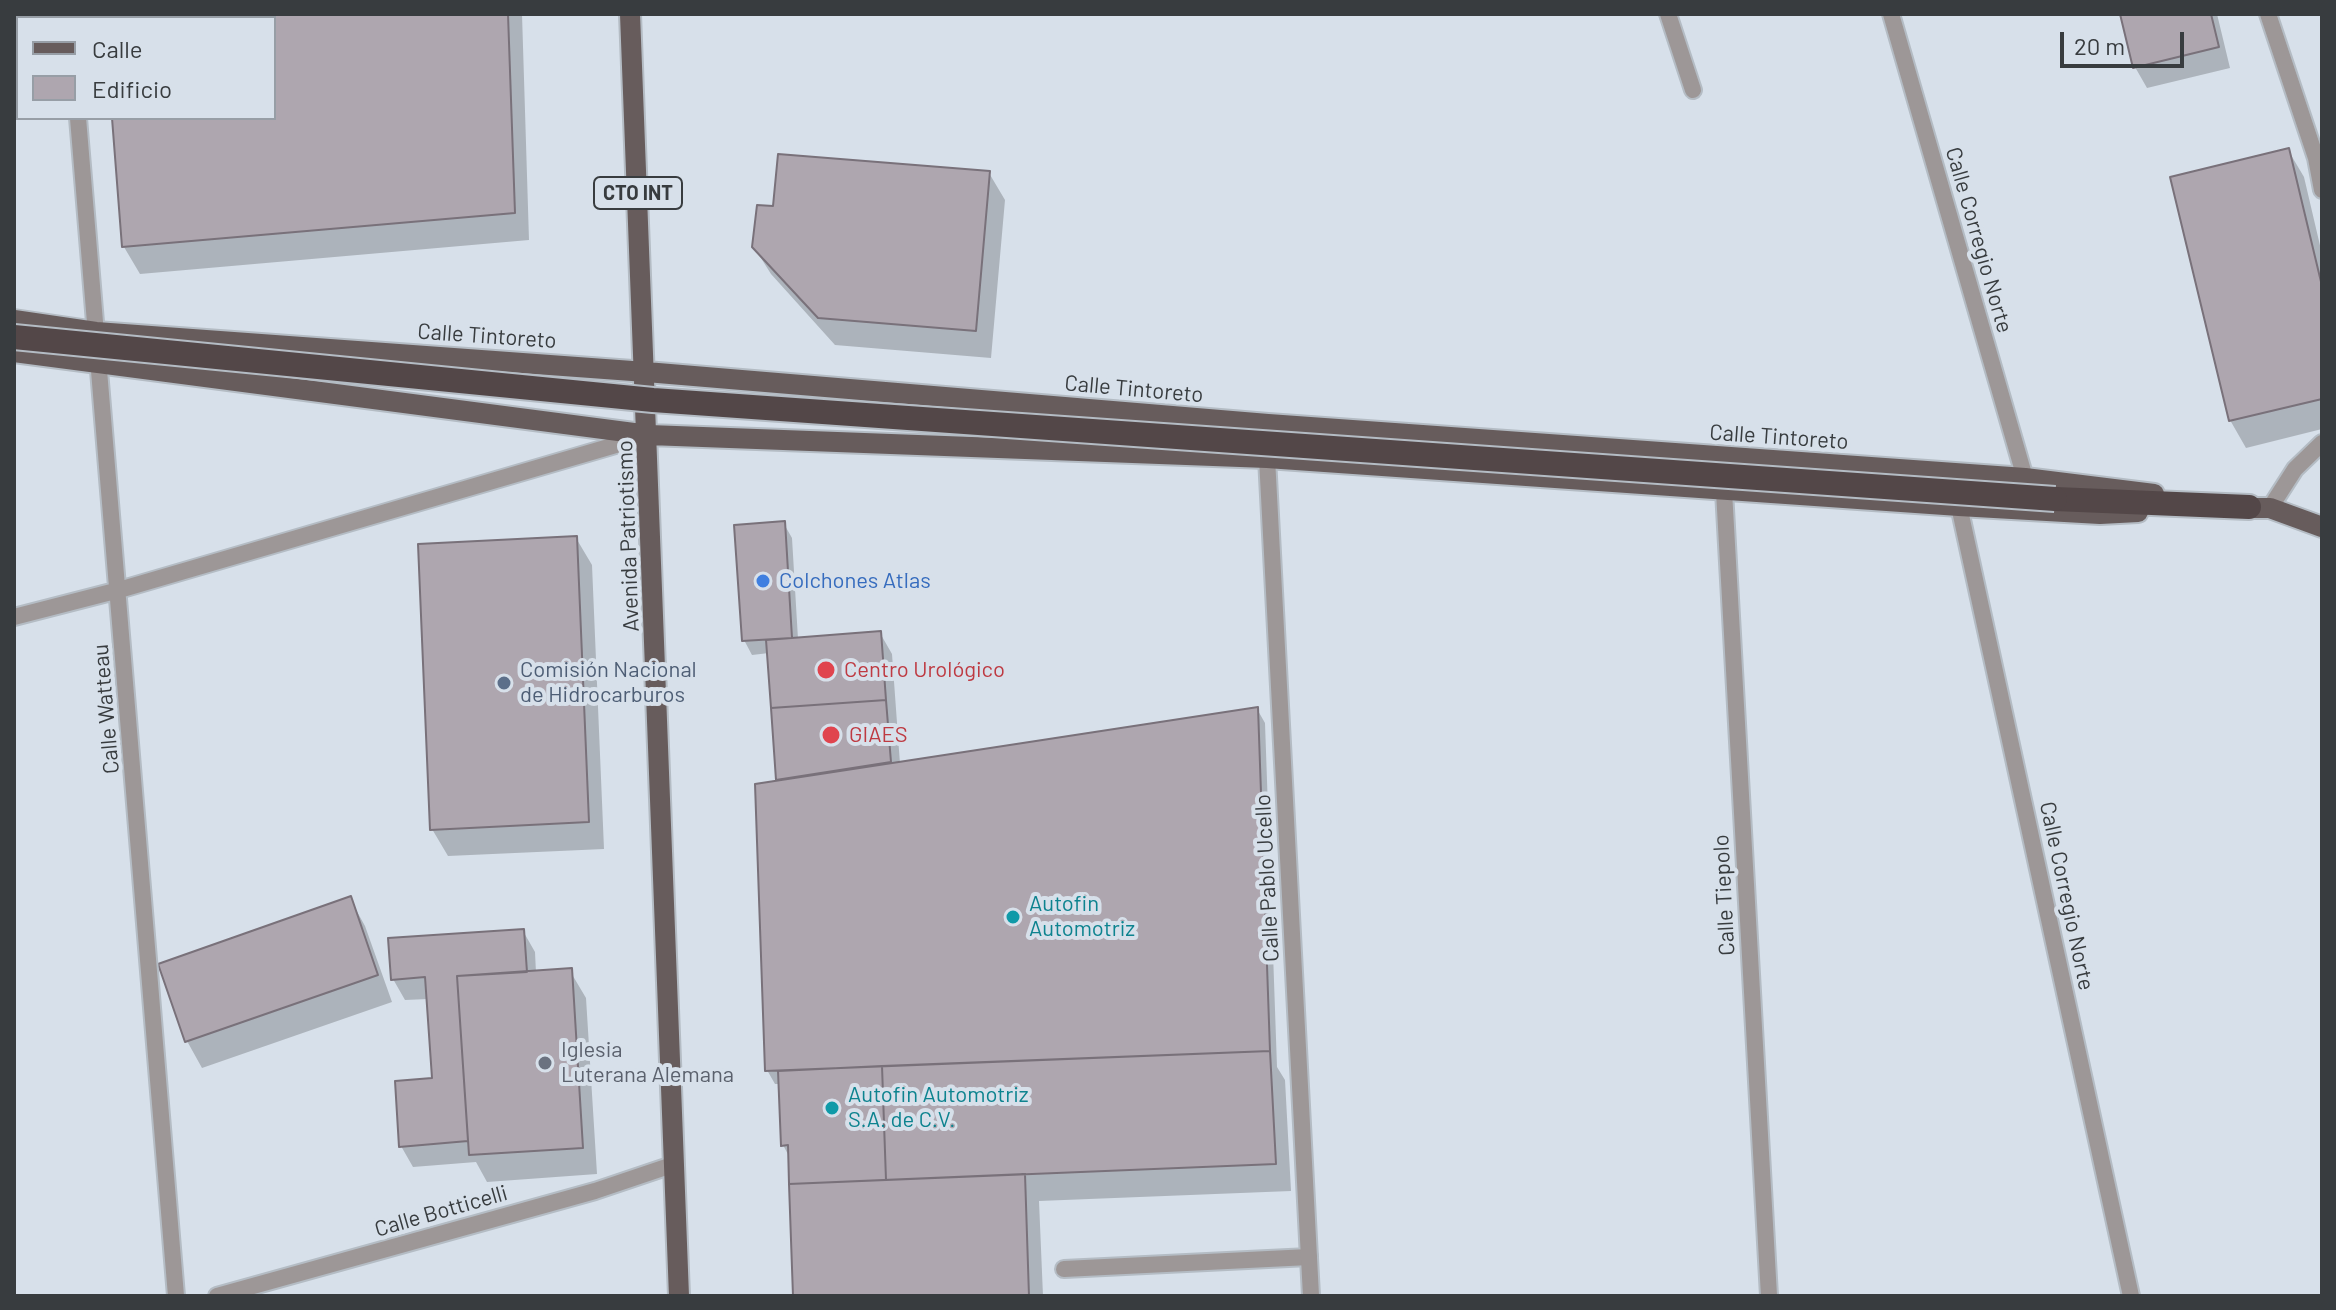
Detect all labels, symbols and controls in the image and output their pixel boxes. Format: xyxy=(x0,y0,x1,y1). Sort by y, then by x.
legend xyxy=(16,16,276,120)
scale bar xyxy=(2064,16,2188,66)
text: 20 m xyxy=(2074,31,2125,60)
text: Calle xyxy=(92,34,143,63)
text: Edificio xyxy=(92,74,172,103)
street label: Calle Corregio Norte xyxy=(1940,144,2018,336)
road number: CTO INT xyxy=(594,177,682,209)
street label: Calle Tintoreto xyxy=(417,318,557,354)
street label: Calle Tintoreto xyxy=(1064,370,1204,408)
street label: Calle Tintoreto xyxy=(1709,419,1849,455)
street label: Avenida Patriotismo xyxy=(611,440,645,632)
place label: Colchones Atlas xyxy=(779,568,931,594)
marker: Colchones Atlas xyxy=(754,572,772,590)
street label: Calle Watteau xyxy=(87,643,125,775)
place label: Comisión Nacional de Hidrocarburos xyxy=(520,657,697,708)
place label: Centro Urológico xyxy=(844,657,1005,683)
marker: Centro Urológico xyxy=(815,659,837,681)
marker: Comisión Nacional de Hidrocarburos xyxy=(495,674,513,692)
place label: GIAES xyxy=(849,722,908,748)
marker: GIAES xyxy=(820,724,842,746)
street label: Calle Pablo Ucello xyxy=(1249,794,1285,962)
street label: Calle Corregio Norte xyxy=(2034,799,2100,993)
street label: Calle Tiepolo xyxy=(1708,834,1740,956)
place label: Autofin Automotriz xyxy=(1029,891,1135,942)
marker: Autofin Automotriz xyxy=(1004,908,1022,926)
place label: Iglesia Luterana Alemana xyxy=(561,1037,734,1088)
marker: Iglesia Luterana Alemana xyxy=(536,1054,554,1072)
place label: Autofin Automotriz S.A. de C.V. xyxy=(848,1082,1029,1134)
marker: Autofin Automotriz S.A. de C.V. xyxy=(823,1099,841,1117)
street label: Calle Botticelli xyxy=(372,1179,510,1243)

